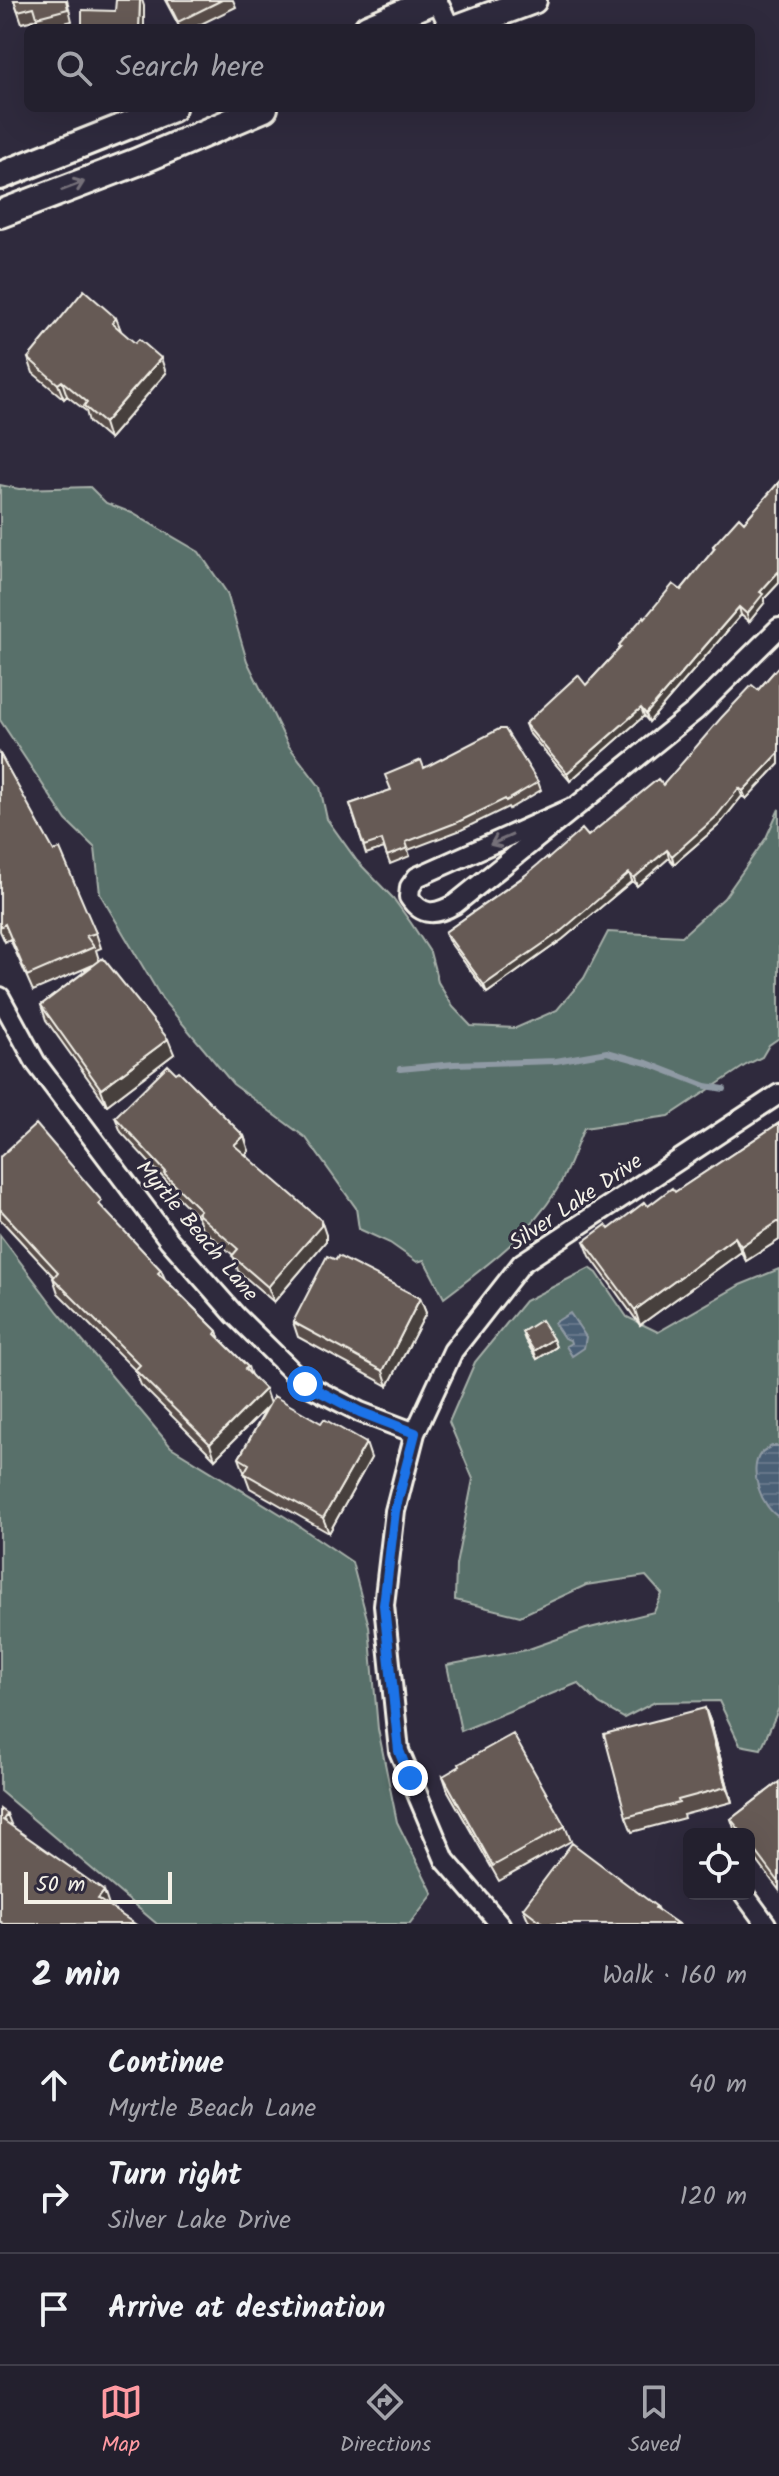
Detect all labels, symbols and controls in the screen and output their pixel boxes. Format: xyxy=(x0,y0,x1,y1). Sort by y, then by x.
search box xyxy=(24,24,755,112)
text: Search here xyxy=(116,44,264,92)
icon: search xyxy=(52,46,96,90)
one-way arrow xyxy=(60,178,85,192)
one-way arrow xyxy=(489,833,514,848)
street label: Silver Lake Drive xyxy=(502,1145,650,1261)
street label: Myrtle Beach Lane xyxy=(126,1153,266,1310)
route start xyxy=(287,1366,323,1402)
route end xyxy=(392,1760,428,1796)
map controls xyxy=(683,1828,755,1900)
button: locate xyxy=(683,1828,755,1900)
scale bar xyxy=(24,1868,172,1904)
text: 50 m xyxy=(36,1868,85,1903)
text: 2 min xyxy=(32,1949,120,2003)
text: Walk · 160 m xyxy=(602,1955,747,1997)
text: Continue xyxy=(108,2040,224,2088)
icon: ahead xyxy=(32,2063,76,2107)
text: 40 m xyxy=(689,2064,747,2106)
text: Myrtle Beach Lane xyxy=(108,2088,316,2130)
text: Turn right xyxy=(108,2152,241,2200)
icon: right xyxy=(32,2175,76,2219)
text: 120 m xyxy=(680,2176,747,2218)
text: Silver Lake Drive xyxy=(108,2200,291,2242)
text: Arrive at destination xyxy=(108,2285,385,2333)
icon: arrive xyxy=(32,2287,76,2331)
tab: Map xyxy=(99,2380,143,2463)
tab: Directions xyxy=(340,2380,431,2463)
tab: Saved xyxy=(628,2380,680,2463)

